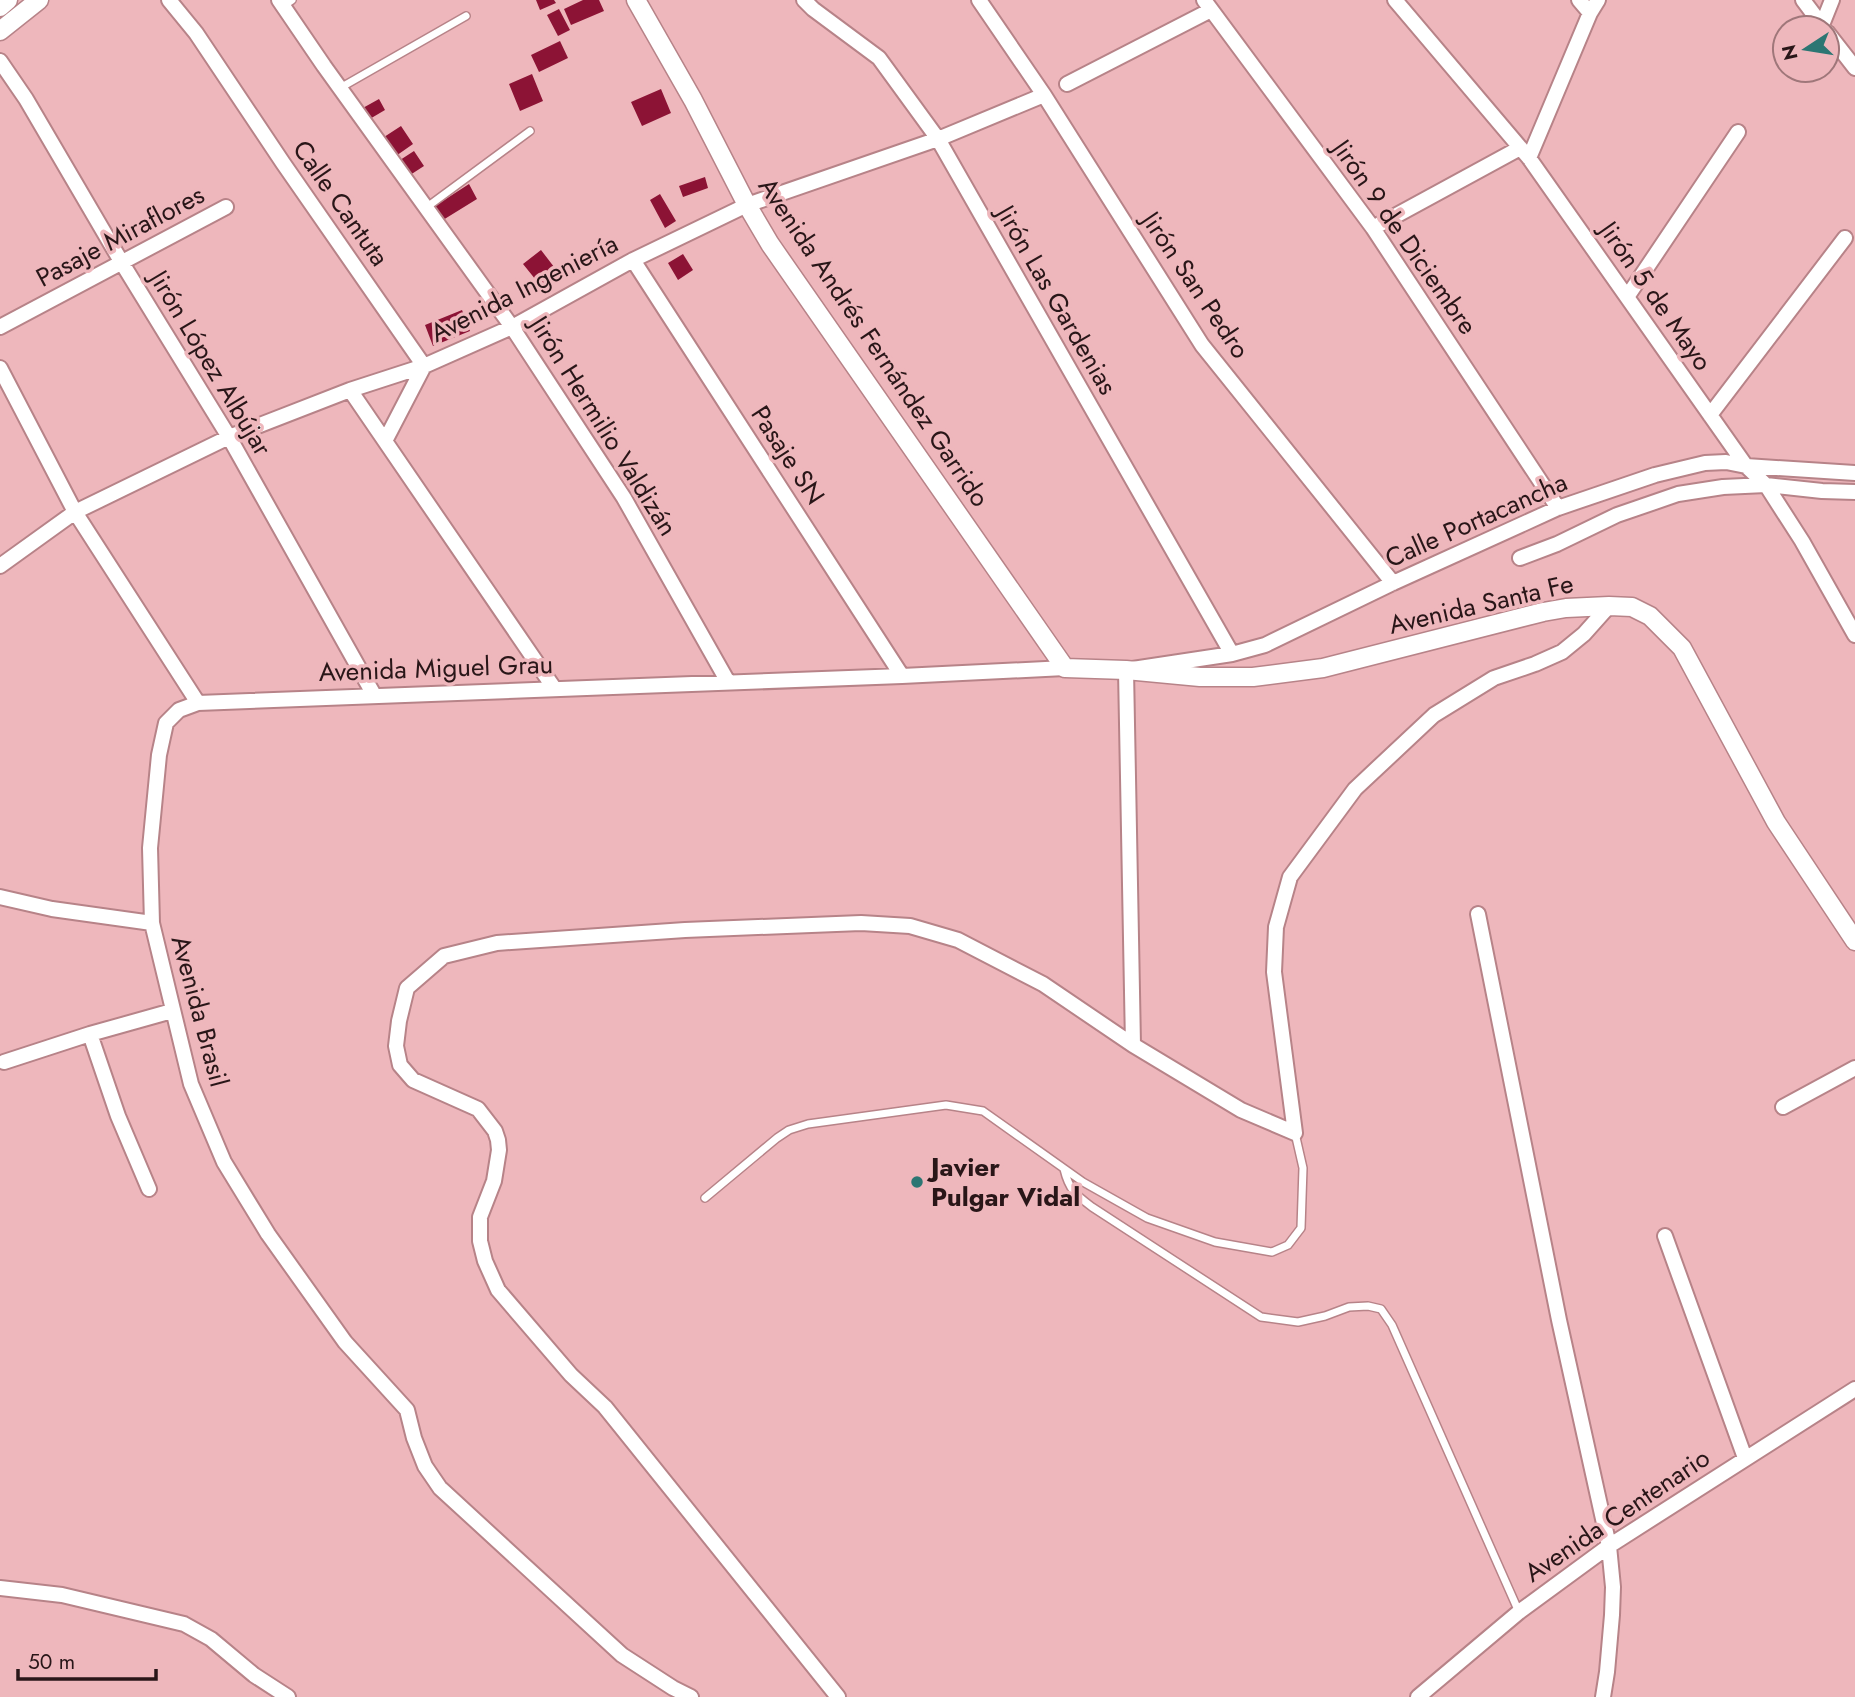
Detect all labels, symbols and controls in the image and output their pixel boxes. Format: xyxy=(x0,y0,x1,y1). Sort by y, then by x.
north arrow xyxy=(1771,14,1841,84)
text: N xyxy=(1775,42,1805,63)
street label: Jirón 9 de Diciembre xyxy=(1322,129,1487,342)
street label: Calle Cantuta xyxy=(284,132,398,274)
street label: Avenida Andrés Fernández Garrido xyxy=(749,170,999,514)
street label: Pasaje Miraflores xyxy=(29,176,211,296)
street label: Jirón Las Gardenias xyxy=(986,196,1127,402)
street label: Jirón San Pedro xyxy=(1131,202,1259,366)
street label: Jirón 5 de Mayo xyxy=(1589,211,1722,378)
street label: Avenida Ingeniería xyxy=(424,224,624,352)
street label: Jirón López Albújar xyxy=(139,261,281,463)
street label: Jirón Hermilio Valdizán xyxy=(519,306,687,543)
street label: Pasaje SN xyxy=(742,398,834,512)
street label: Calle Portacancha xyxy=(1379,463,1573,577)
street label: Avenida Santa Fe xyxy=(1385,564,1577,644)
street label: Avenida Miguel Grau xyxy=(318,645,554,691)
street label: Avenida Brasil xyxy=(162,931,238,1091)
place label: Javier Pulgar Vidal xyxy=(926,1148,1080,1216)
marker: Javier Pulgar Vidal xyxy=(909,1174,925,1190)
street label: Avenida Centenario xyxy=(1517,1439,1717,1591)
scale bar xyxy=(18,1638,156,1682)
text: 50 m xyxy=(28,1647,75,1677)

